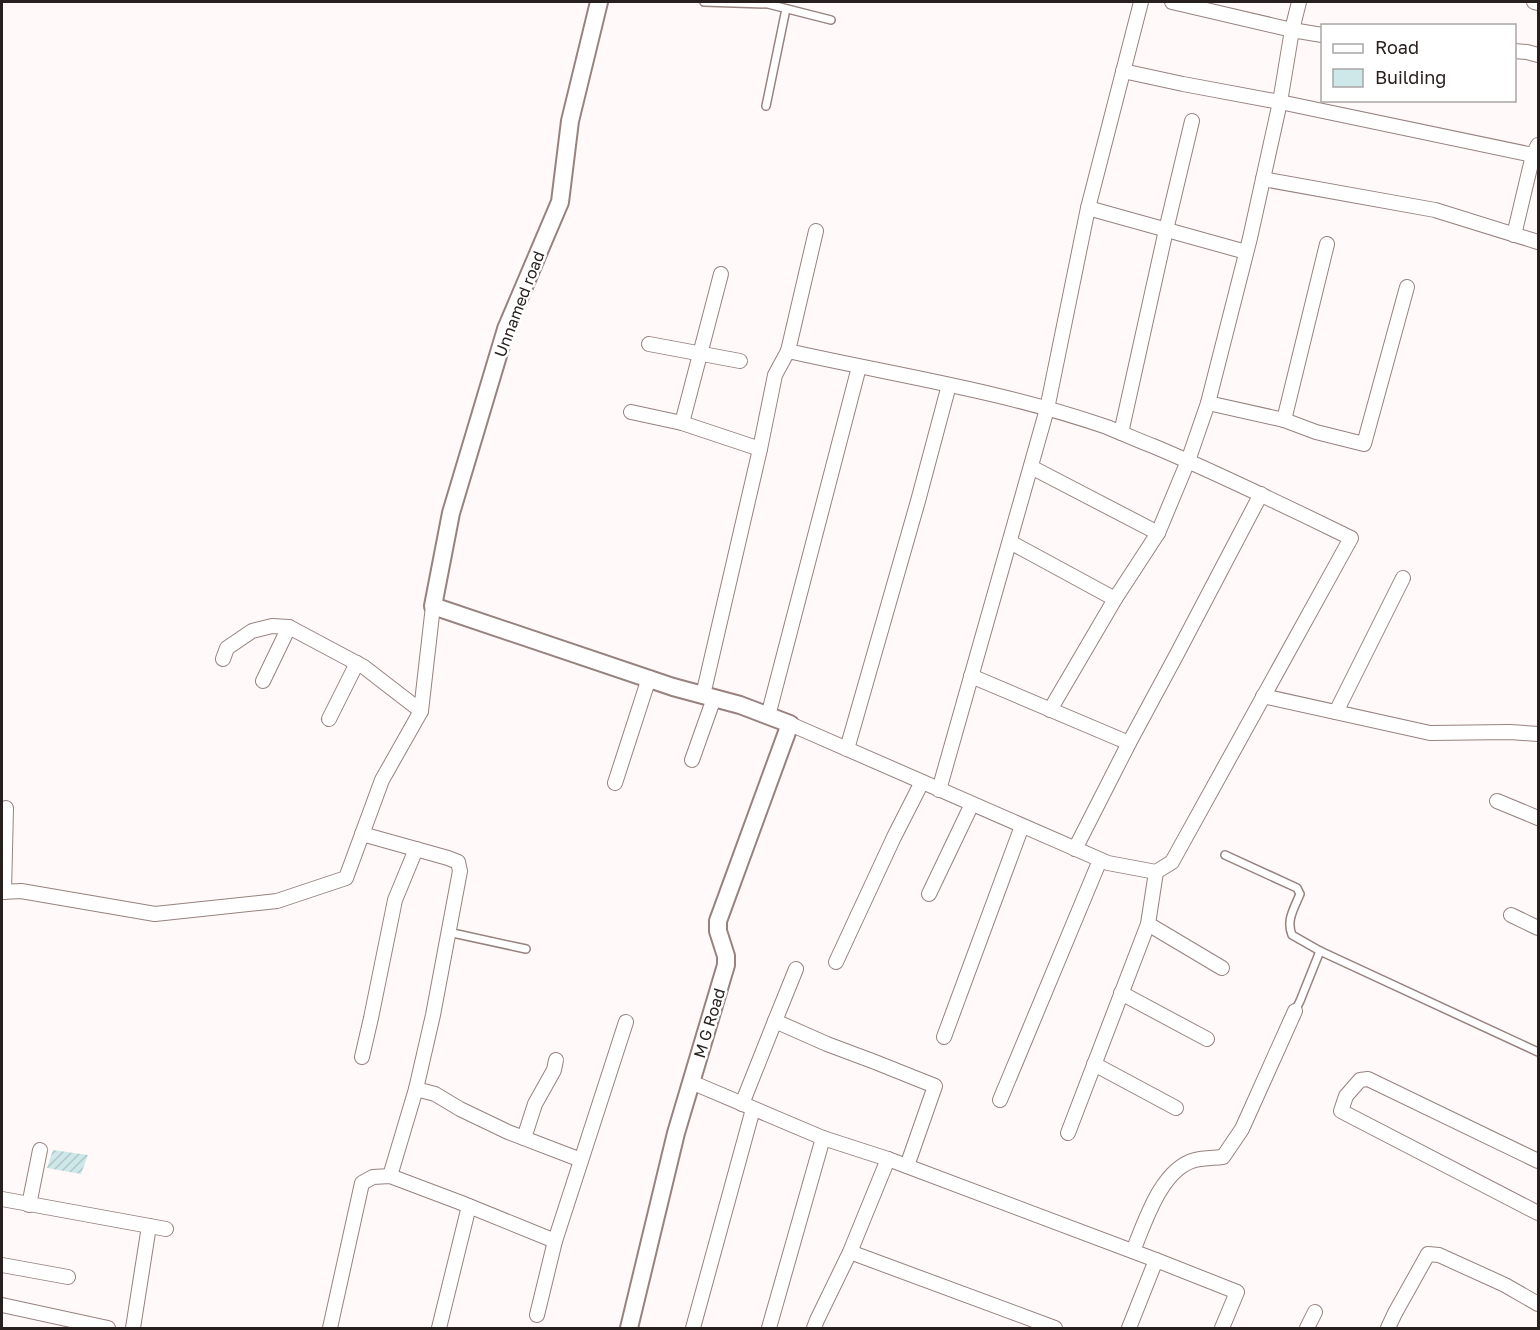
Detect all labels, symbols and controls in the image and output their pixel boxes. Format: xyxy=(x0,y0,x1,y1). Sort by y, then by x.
legend xyxy=(1321,24,1516,102)
text: Road xyxy=(1375,36,1419,58)
text: Building xyxy=(1375,66,1446,88)
street label: Unnamed road xyxy=(490,248,548,360)
street label: M G Road xyxy=(689,986,729,1060)

